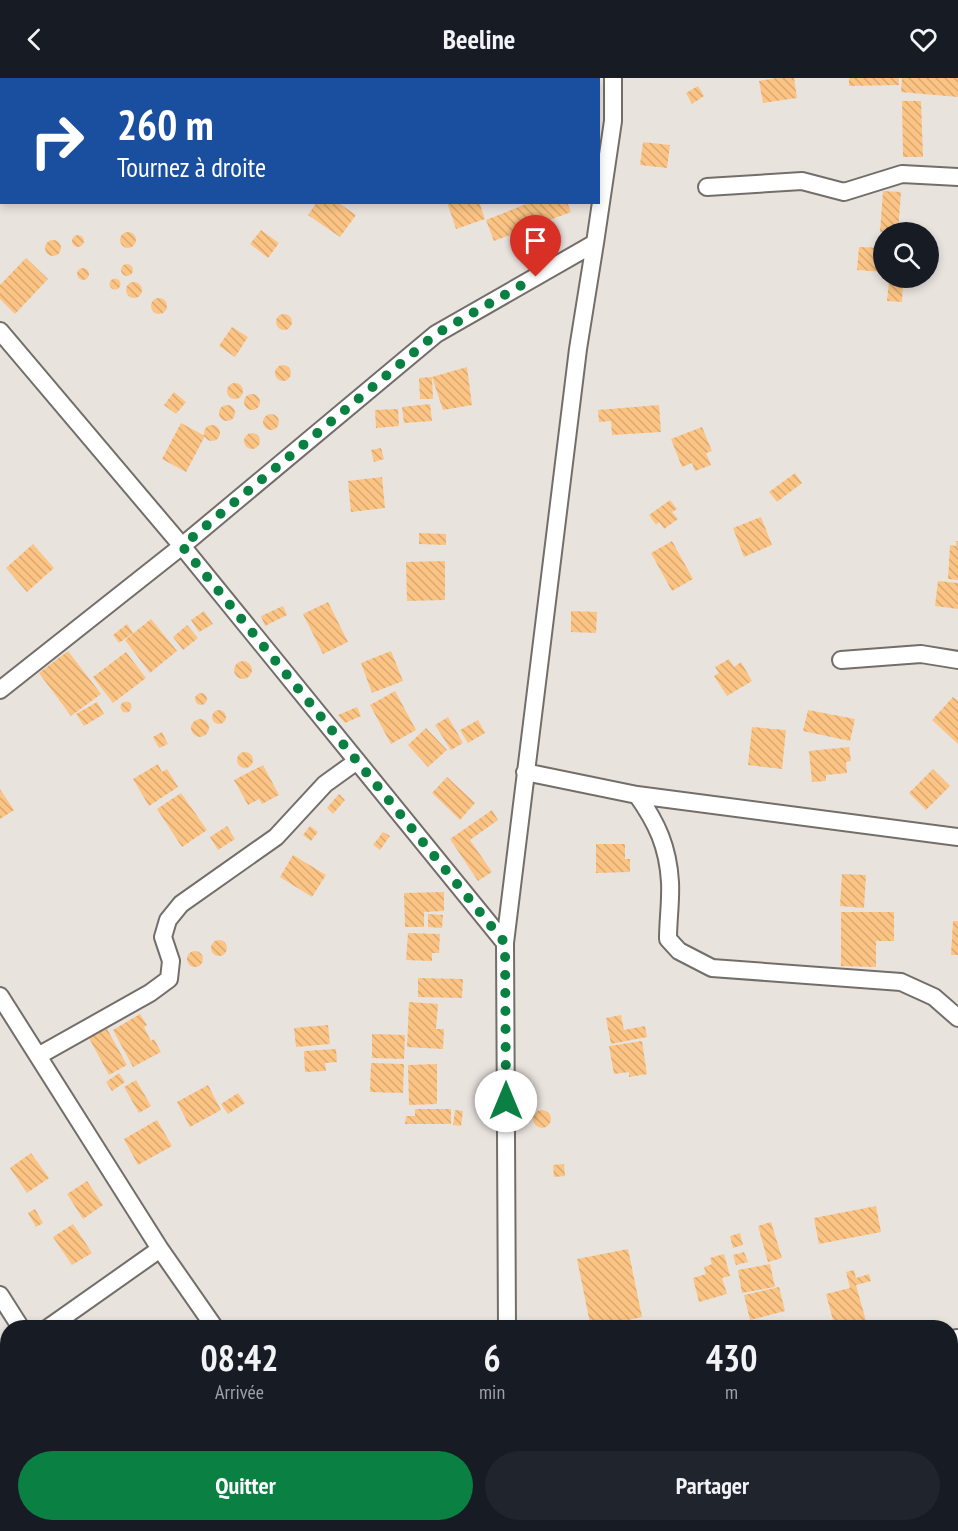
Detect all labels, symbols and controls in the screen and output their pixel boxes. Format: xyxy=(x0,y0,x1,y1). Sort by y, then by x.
text: Beeline xyxy=(443,22,515,56)
icon: back xyxy=(18,23,51,56)
icon: heart xyxy=(907,23,940,56)
text: 260 m xyxy=(117,97,214,152)
icon: right xyxy=(18,102,96,180)
text: Tournez à droite xyxy=(117,150,266,184)
pin xyxy=(510,215,561,277)
map controls xyxy=(873,222,939,288)
button: search xyxy=(873,222,939,288)
icon: arrive xyxy=(519,224,552,257)
position arrow xyxy=(474,1069,538,1133)
text: 08:42 xyxy=(201,1334,278,1381)
text: 6 xyxy=(483,1334,501,1381)
text: 430 xyxy=(706,1334,757,1381)
text: Arrivée xyxy=(215,1379,264,1405)
text: min xyxy=(479,1379,505,1405)
text: m xyxy=(725,1379,738,1405)
button: Quitter xyxy=(18,1451,473,1520)
button: Partager xyxy=(485,1451,940,1520)

